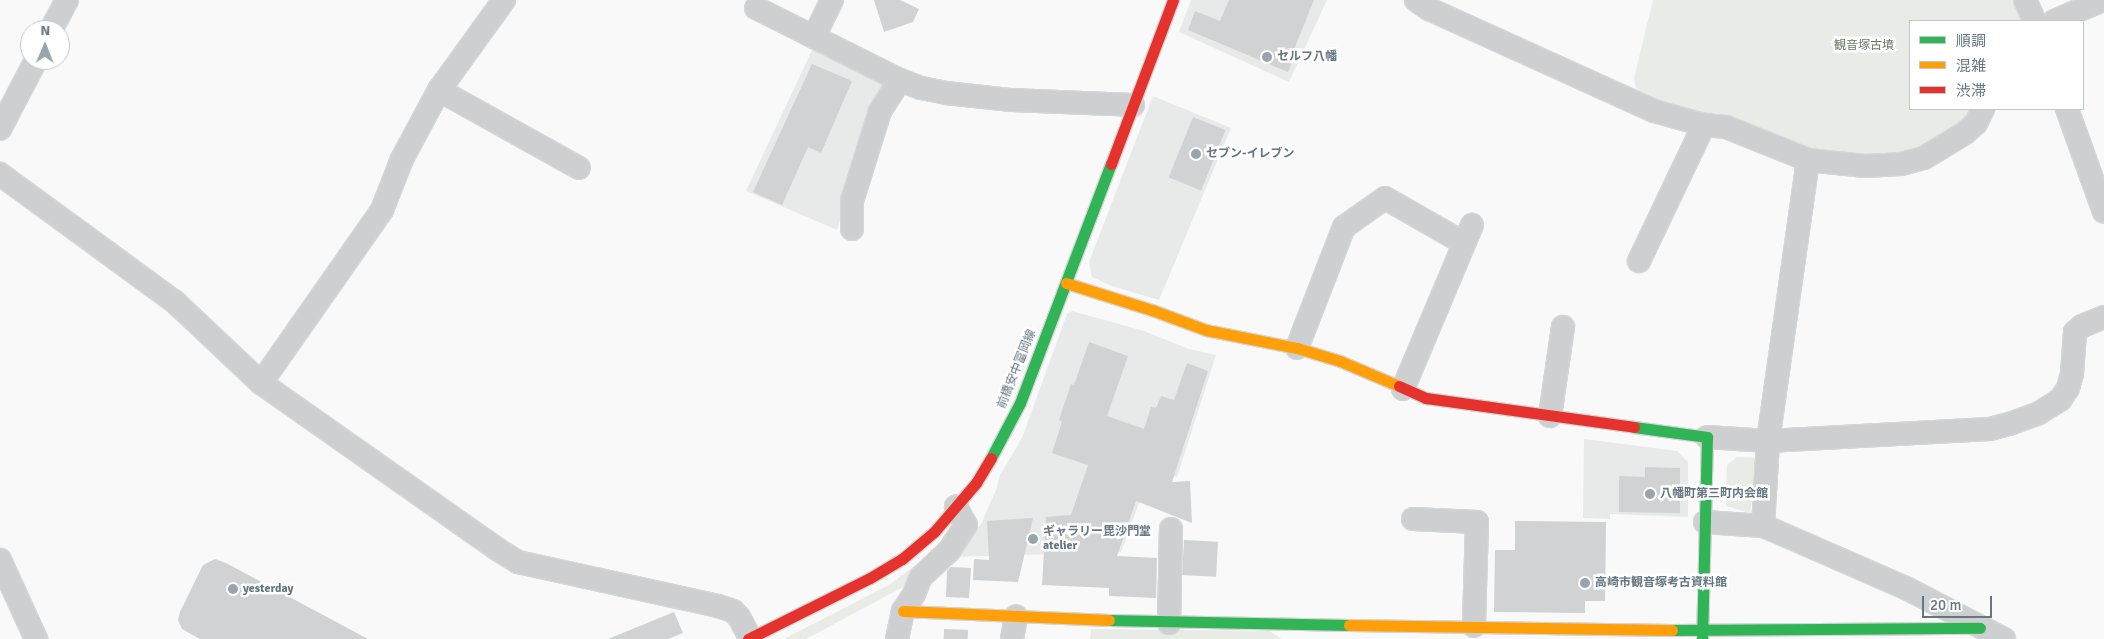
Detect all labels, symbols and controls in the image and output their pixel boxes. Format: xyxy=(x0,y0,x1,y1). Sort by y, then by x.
north arrow xyxy=(20,20,70,70)
legend xyxy=(1909,20,2084,110)
text: N xyxy=(40,22,50,39)
text: 順調 xyxy=(1956,32,1986,50)
park label: 観音塚古墳 xyxy=(1834,39,1894,53)
place label: セルフ八幡 xyxy=(1277,50,1337,64)
marker: セルフ八幡 xyxy=(1261,51,1273,63)
text: 混雑 xyxy=(1956,57,1986,75)
text: 渋滞 xyxy=(1956,82,1986,100)
place label: セブン-イレブン xyxy=(1206,147,1295,161)
marker: セブン-イレブン xyxy=(1190,148,1202,160)
street label: 前橋安中富岡線 xyxy=(995,327,1039,411)
place label: 八幡町第三町内会館 xyxy=(1660,487,1768,501)
marker: 八幡町第三町内会館 xyxy=(1644,488,1656,500)
place label: ギャラリー毘沙門堂 atelier xyxy=(1043,525,1151,553)
marker: ギャラリー毘沙門堂 atelier xyxy=(1027,533,1039,545)
place label: 高崎市観音塚考古資料館 xyxy=(1595,576,1727,590)
marker: 高崎市観音塚考古資料館 xyxy=(1579,577,1591,589)
place label: yesterday xyxy=(243,582,294,596)
marker: yesterday xyxy=(227,583,239,595)
scale bar xyxy=(1924,586,1994,618)
text: 20 m xyxy=(1930,596,1961,614)

